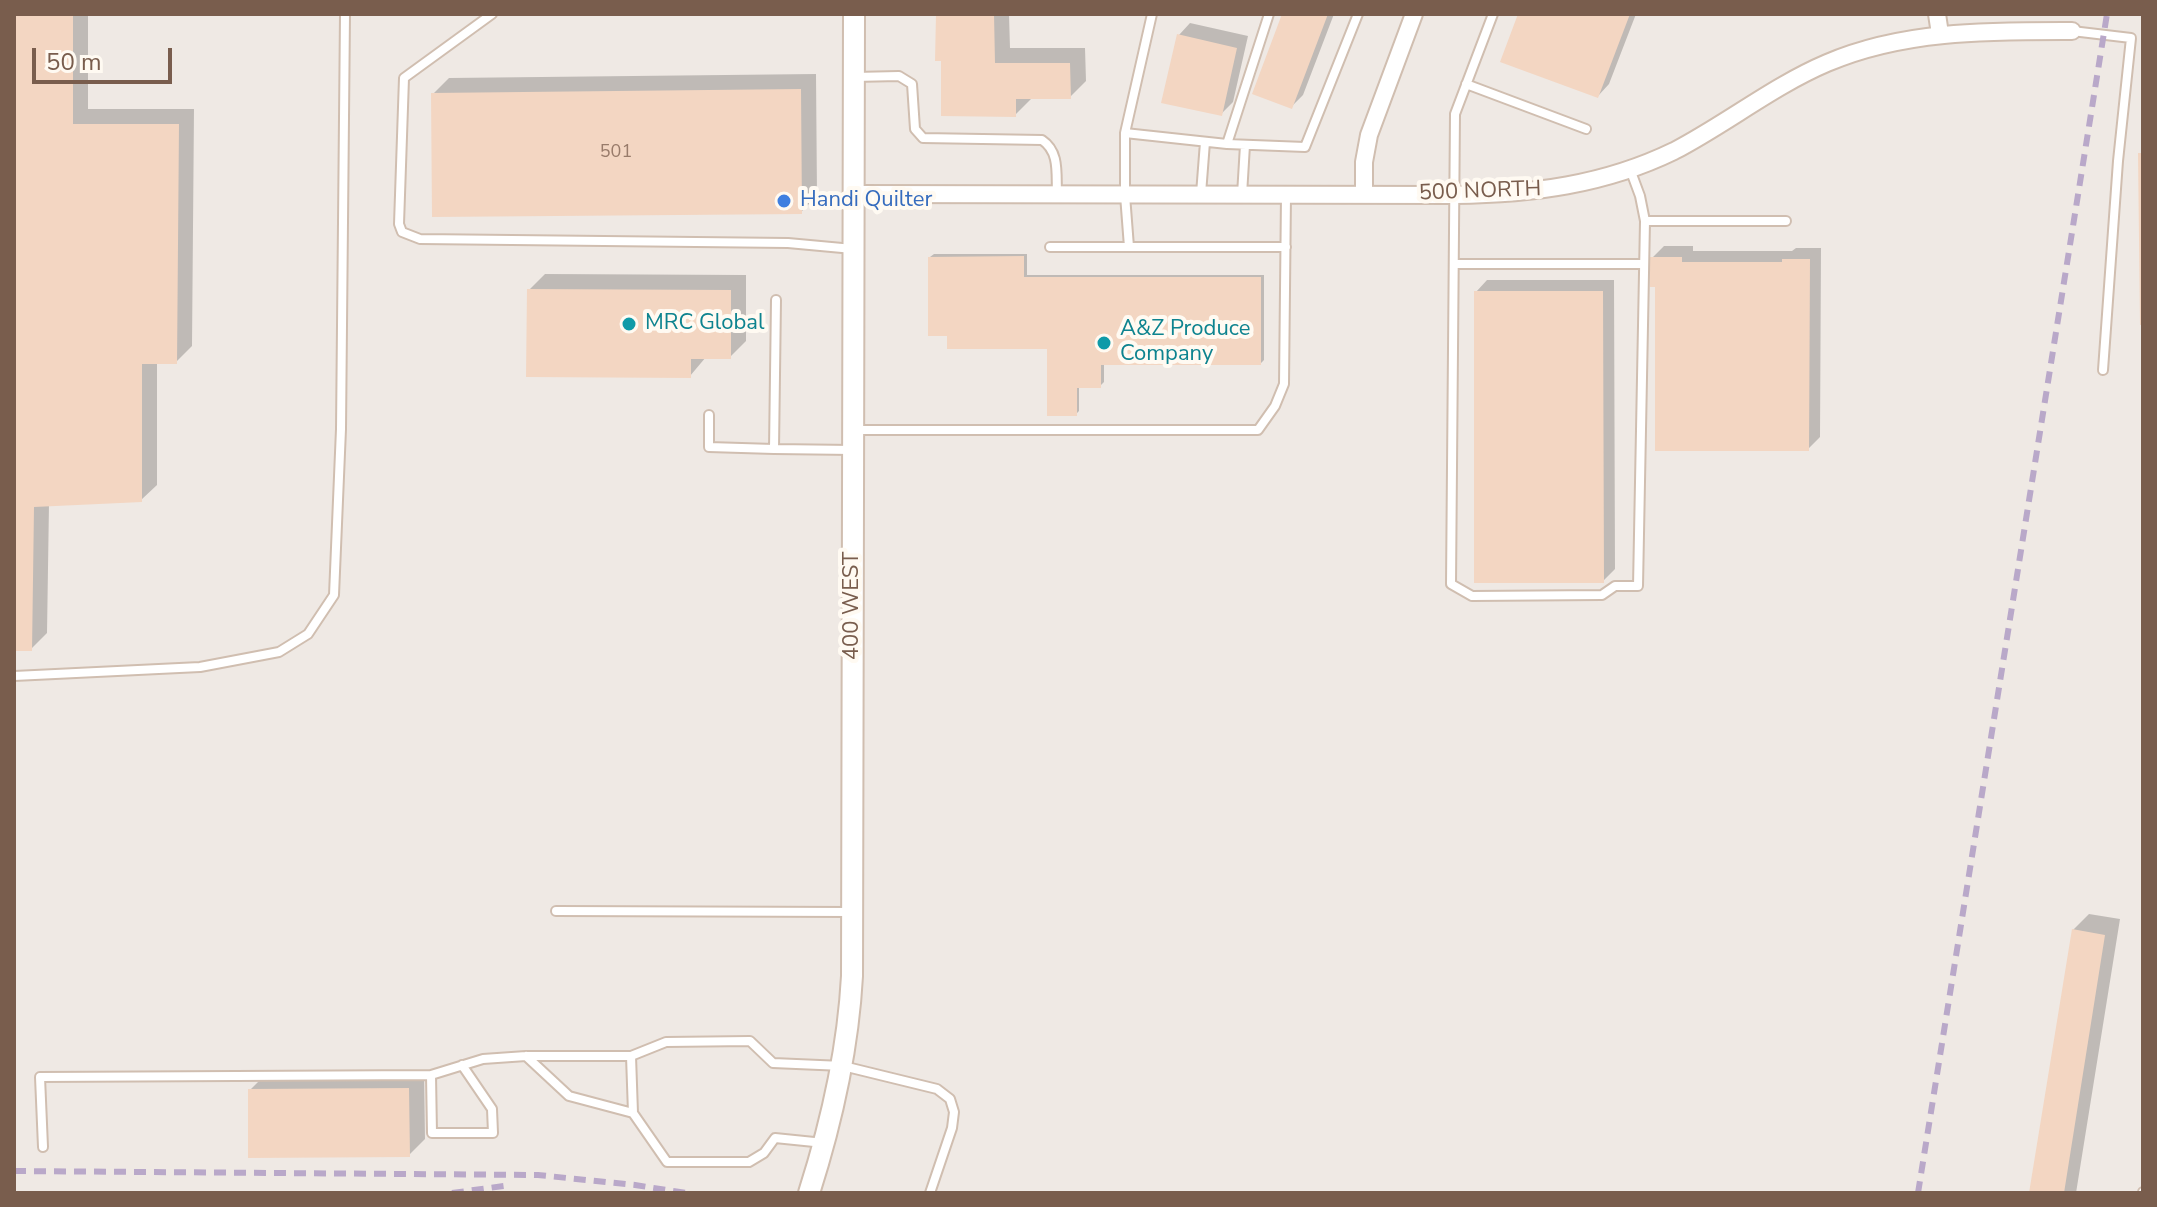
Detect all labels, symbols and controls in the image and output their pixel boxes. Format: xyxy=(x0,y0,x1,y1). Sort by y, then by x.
scale bar xyxy=(36,32,176,82)
text: 50 m xyxy=(46,46,102,78)
house number: 501 xyxy=(600,142,632,164)
street label: 500 NORTH xyxy=(1418,177,1542,207)
place label: Handi Quilter xyxy=(800,188,932,214)
marker: Handi Quilter xyxy=(775,192,793,210)
place label: MRC Global xyxy=(645,311,764,337)
marker: MRC Global xyxy=(620,315,638,333)
place label: A&Z Produce Company xyxy=(1120,317,1250,368)
marker: A&Z Produce Company xyxy=(1095,334,1113,352)
street label: 400 WEST xyxy=(840,552,866,660)

